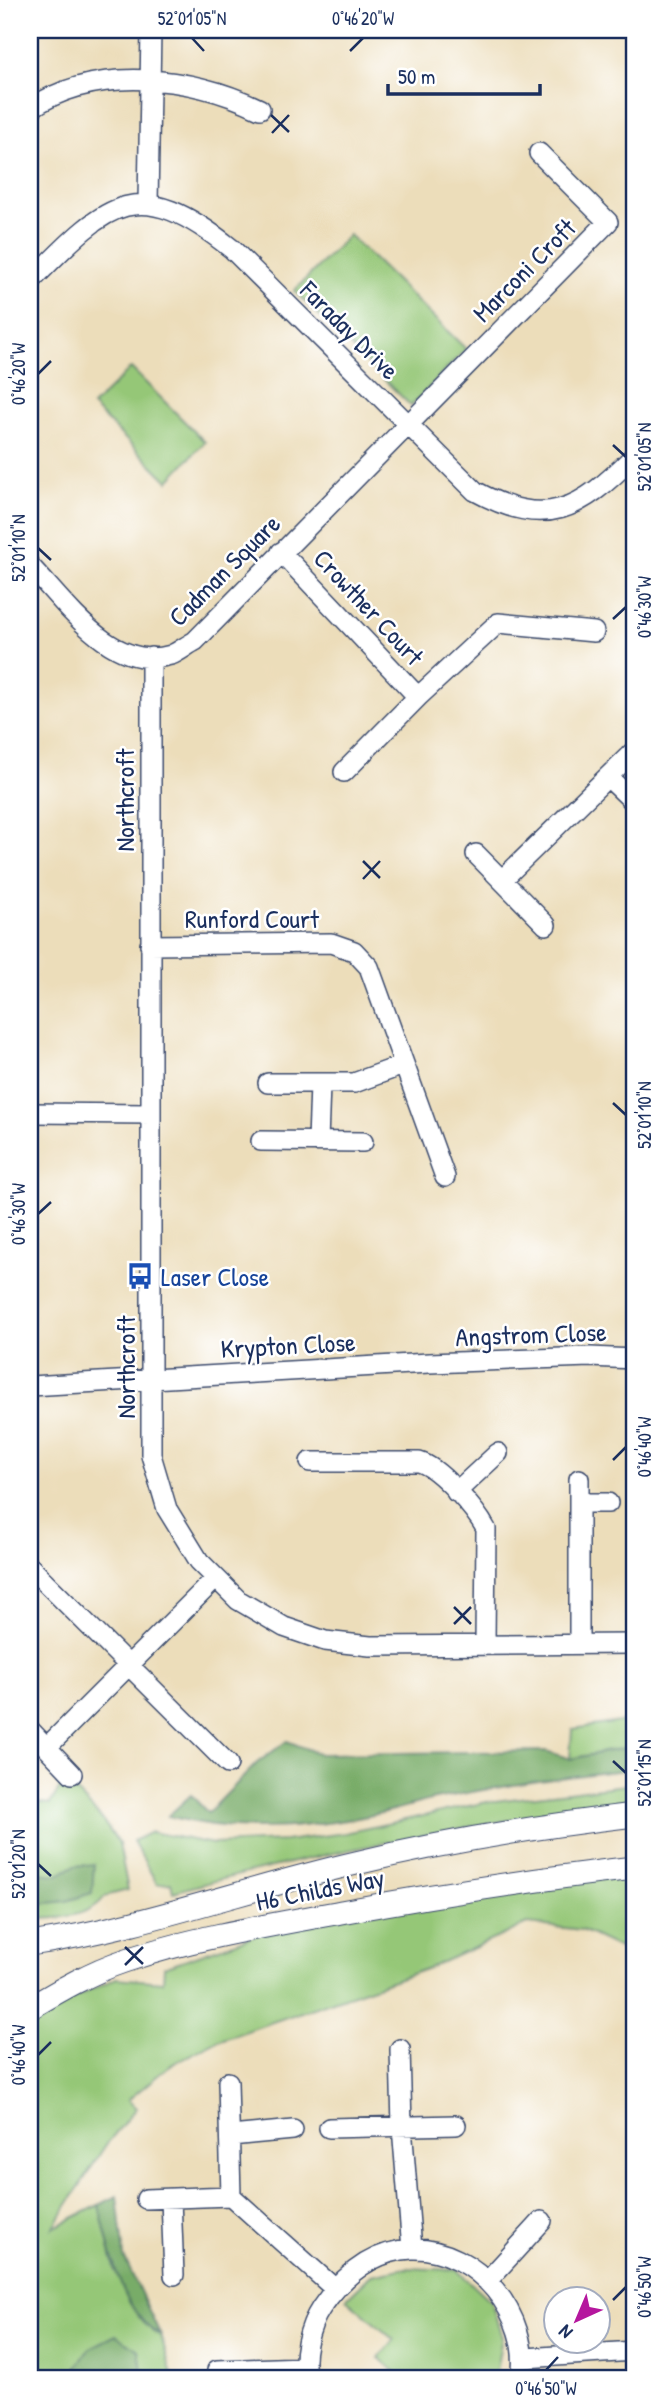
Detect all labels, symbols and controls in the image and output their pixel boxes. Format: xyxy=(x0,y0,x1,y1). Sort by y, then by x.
text: 52°01'05"N xyxy=(158,6,226,31)
text: 0°46'20"W xyxy=(332,6,394,31)
scale bar xyxy=(388,52,540,96)
text: 50 m xyxy=(398,62,435,91)
street label: Marconi Croft xyxy=(465,210,584,329)
street label: Faraday Drive xyxy=(292,272,407,387)
text: 0°46'20"W xyxy=(6,343,31,405)
text: 52°01'05"N xyxy=(632,423,657,491)
street label: Cadman Square xyxy=(160,506,288,634)
text: 52°01'10"N xyxy=(6,514,31,582)
street label: Crowther Court xyxy=(306,541,433,673)
text: 0°46'30"W xyxy=(632,576,657,638)
street label: Northcroft xyxy=(107,747,142,852)
street label: Runford Court xyxy=(185,901,320,936)
text: 52°01'10"N xyxy=(632,1081,657,1149)
text: 0°46'30"W xyxy=(6,1183,31,1245)
place label: Laser Close xyxy=(161,1259,269,1294)
bus stop icon: Laser Close xyxy=(125,1261,155,1291)
street label: Northcroft xyxy=(108,1314,143,1419)
street label: Angstrom Close xyxy=(455,1314,607,1354)
street label: Krypton Close xyxy=(220,1324,356,1366)
text: 0°46'40"W xyxy=(632,1417,657,1477)
text: 52°01'15"N xyxy=(632,1740,657,1806)
text: 52°01'20"N xyxy=(6,1829,31,1899)
street label: H6 Childs Way xyxy=(253,1859,387,1919)
text: 0°46'40"W xyxy=(6,2025,31,2085)
text: 0°46'50"W xyxy=(632,2256,657,2318)
north arrow xyxy=(542,2286,612,2356)
text: N xyxy=(553,2319,578,2345)
text: 0°46'50"W xyxy=(515,2376,577,2401)

